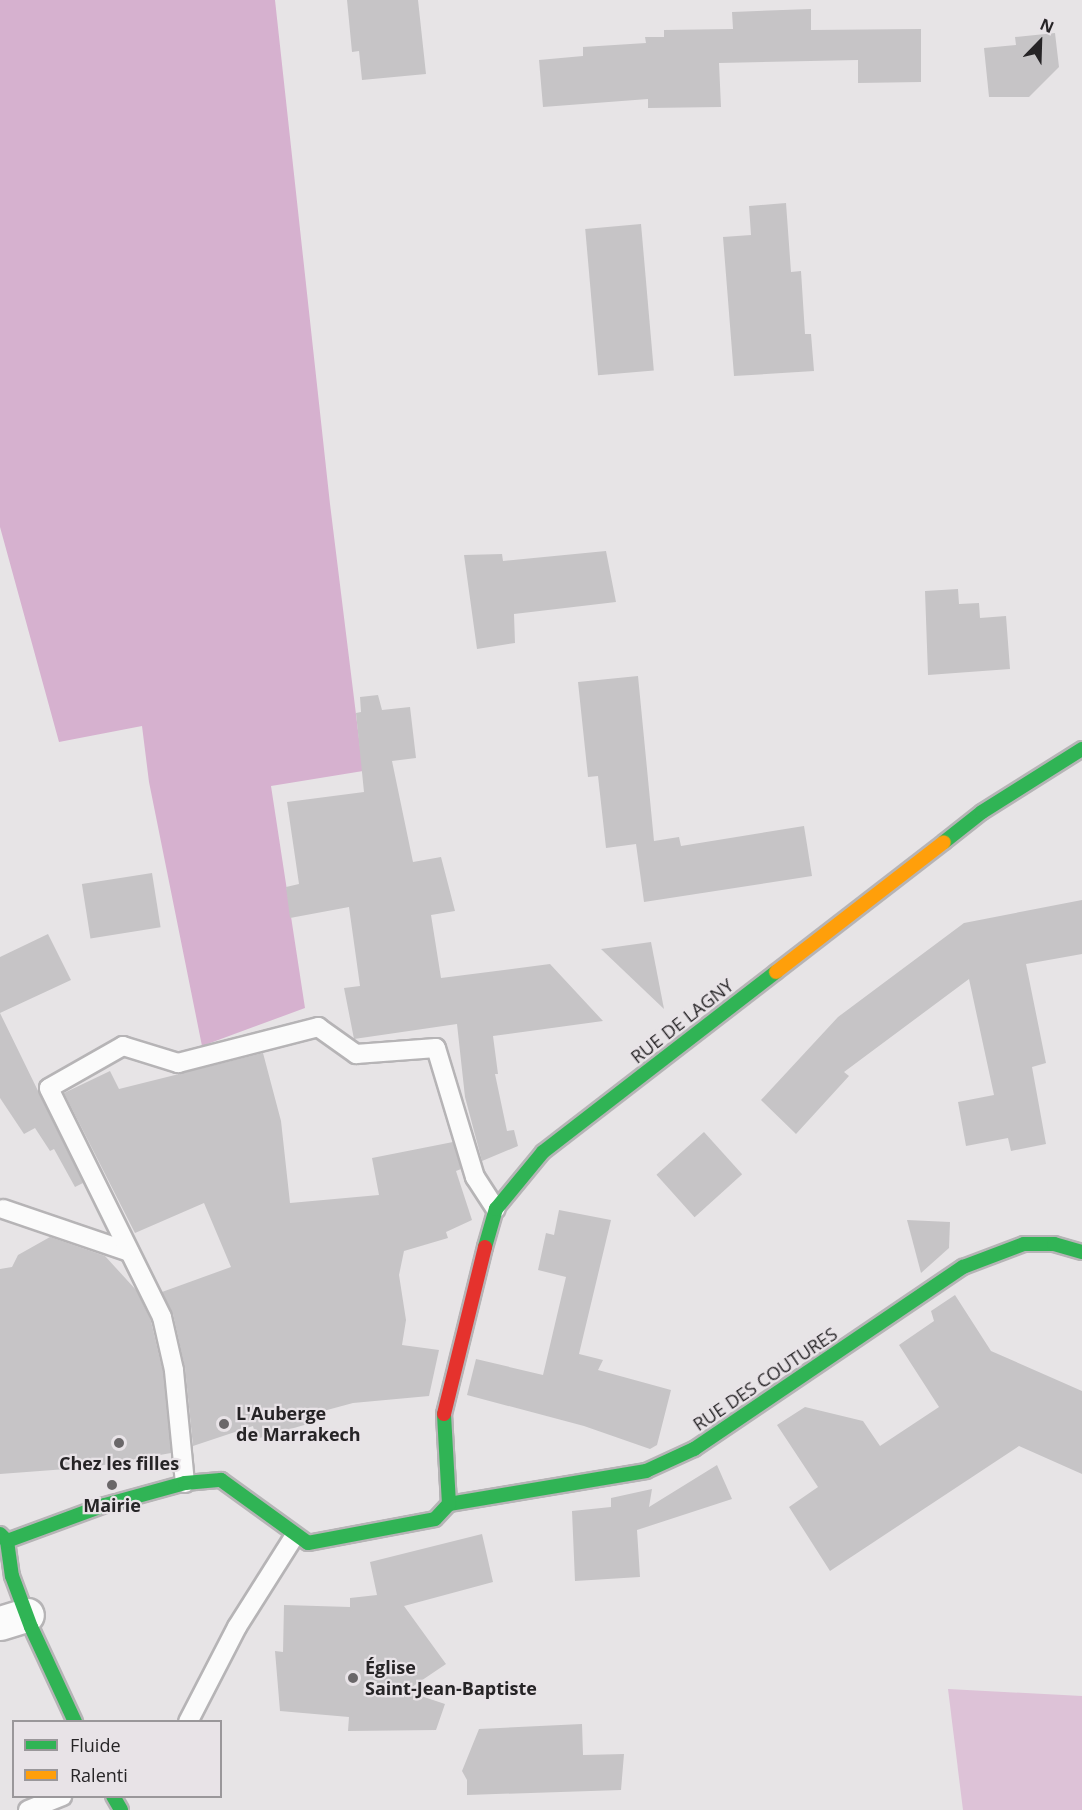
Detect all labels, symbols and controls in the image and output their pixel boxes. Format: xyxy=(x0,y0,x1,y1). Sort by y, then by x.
north arrow xyxy=(1010,12,1070,72)
text: N xyxy=(1037,13,1057,38)
street label: RUE DE LAGNY xyxy=(626,974,738,1068)
street label: RUE DES COUTURES xyxy=(689,1323,841,1435)
place label: L'Auberge de Marrakech xyxy=(236,1403,361,1446)
marker: L'Auberge de Marrakech xyxy=(217,1417,231,1431)
marker: Chez les filles xyxy=(112,1436,126,1450)
place label: Chez les filles xyxy=(59,1452,179,1474)
marker: Mairie xyxy=(105,1478,119,1492)
place label: Mairie xyxy=(83,1494,141,1516)
place label: Église Saint-Jean-Baptiste xyxy=(365,1657,537,1700)
marker: Église Saint-Jean-Baptiste xyxy=(346,1671,360,1685)
legend xyxy=(12,1720,222,1798)
text: Fluide xyxy=(70,1733,121,1757)
text: Ralenti xyxy=(70,1763,128,1787)

